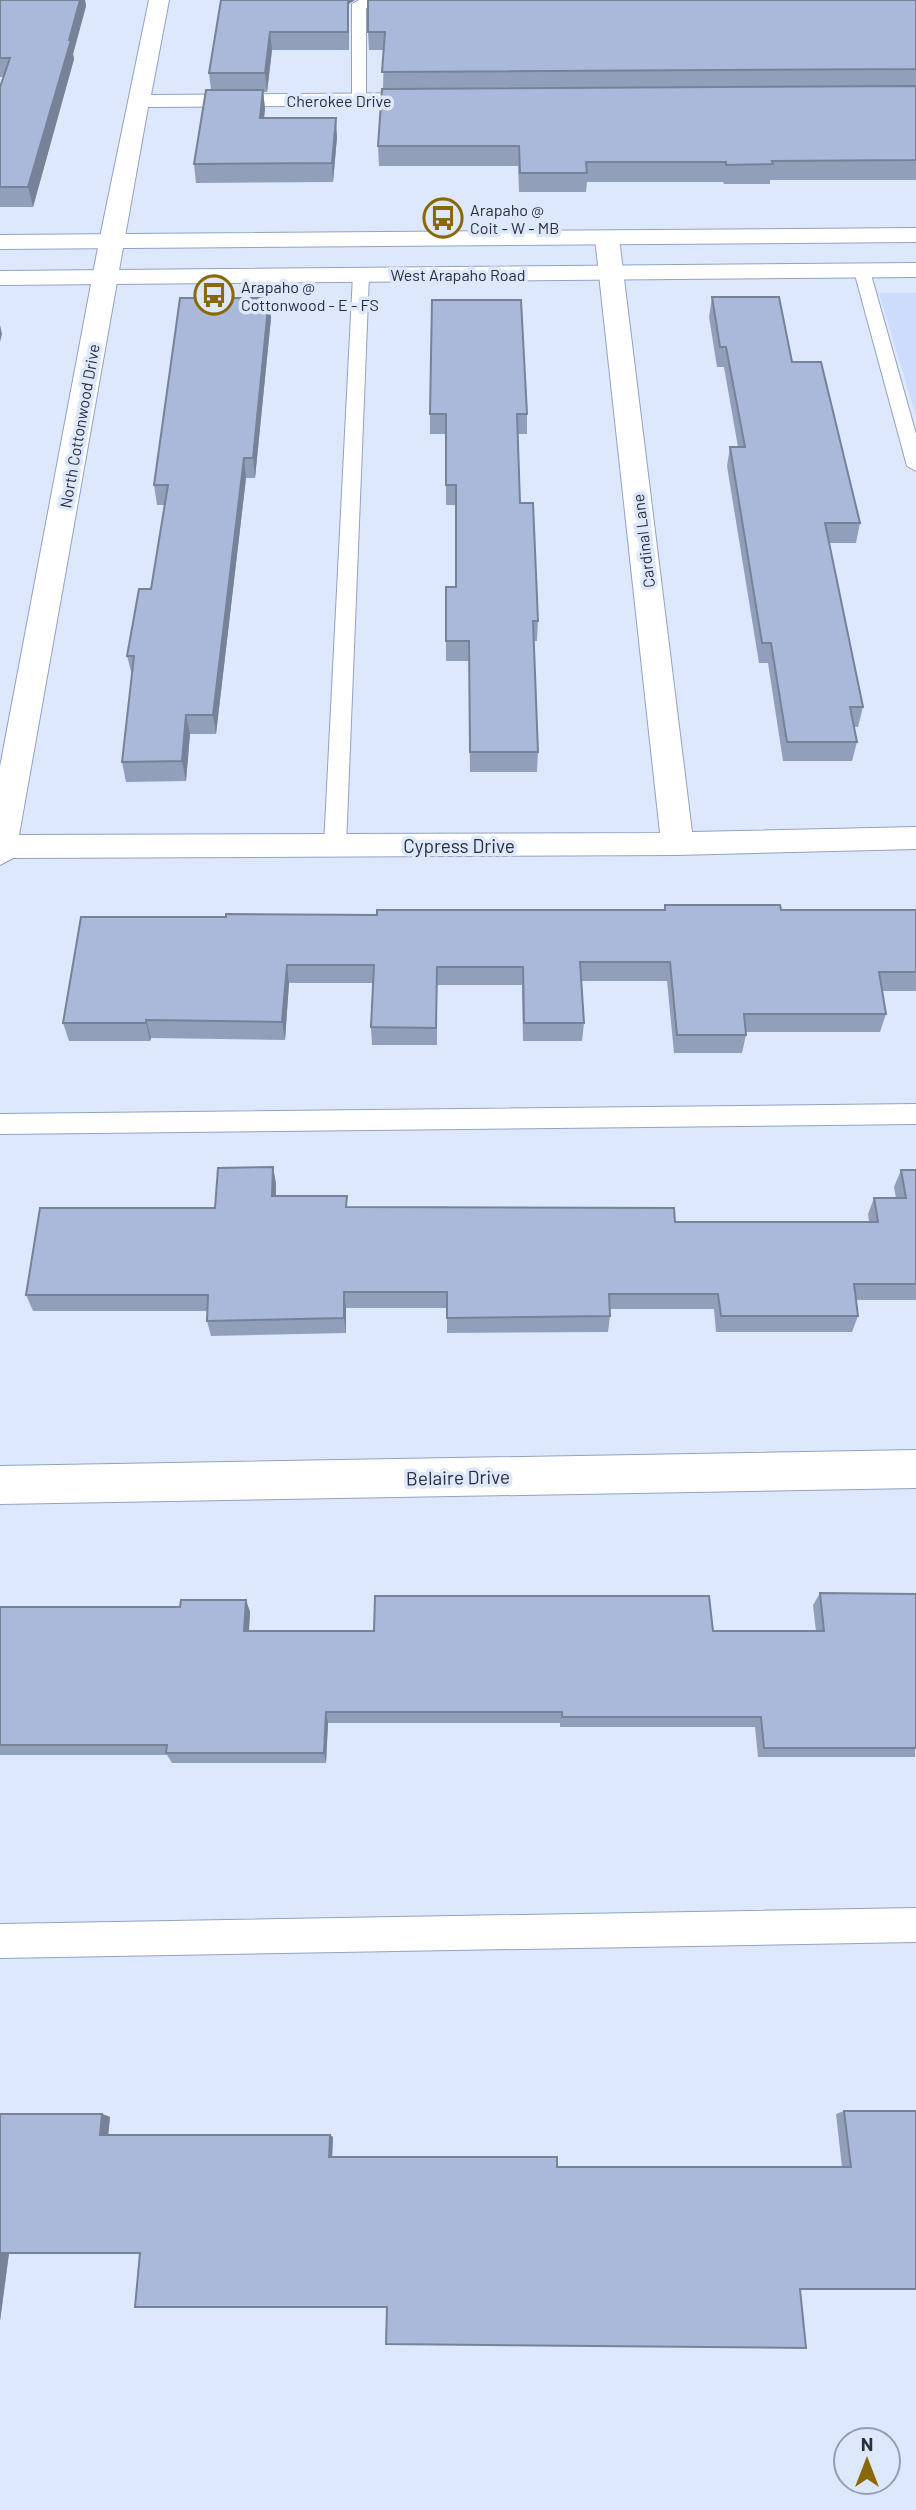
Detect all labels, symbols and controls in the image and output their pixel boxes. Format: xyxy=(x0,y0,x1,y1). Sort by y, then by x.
street label: Cherokee Drive xyxy=(287,91,391,110)
bus stop icon: Arapaho @ Coit - W - MB xyxy=(422,197,464,239)
place label: Arapaho @ Coit - W - MB xyxy=(470,200,559,237)
street label: West Arapaho Road xyxy=(391,265,525,284)
bus stop icon: Arapaho @ Cottonwood - E - FS xyxy=(193,274,235,316)
place label: Arapaho @ Cottonwood - E - FS xyxy=(241,277,379,314)
street label: North Cottonwood Drive xyxy=(55,342,103,510)
street label: Cardinal Lane xyxy=(628,493,658,589)
street label: Cypress Drive xyxy=(403,834,515,857)
street label: Belaire Drive xyxy=(406,1465,510,1489)
north arrow xyxy=(832,2426,902,2496)
text: N xyxy=(861,2432,873,2455)

